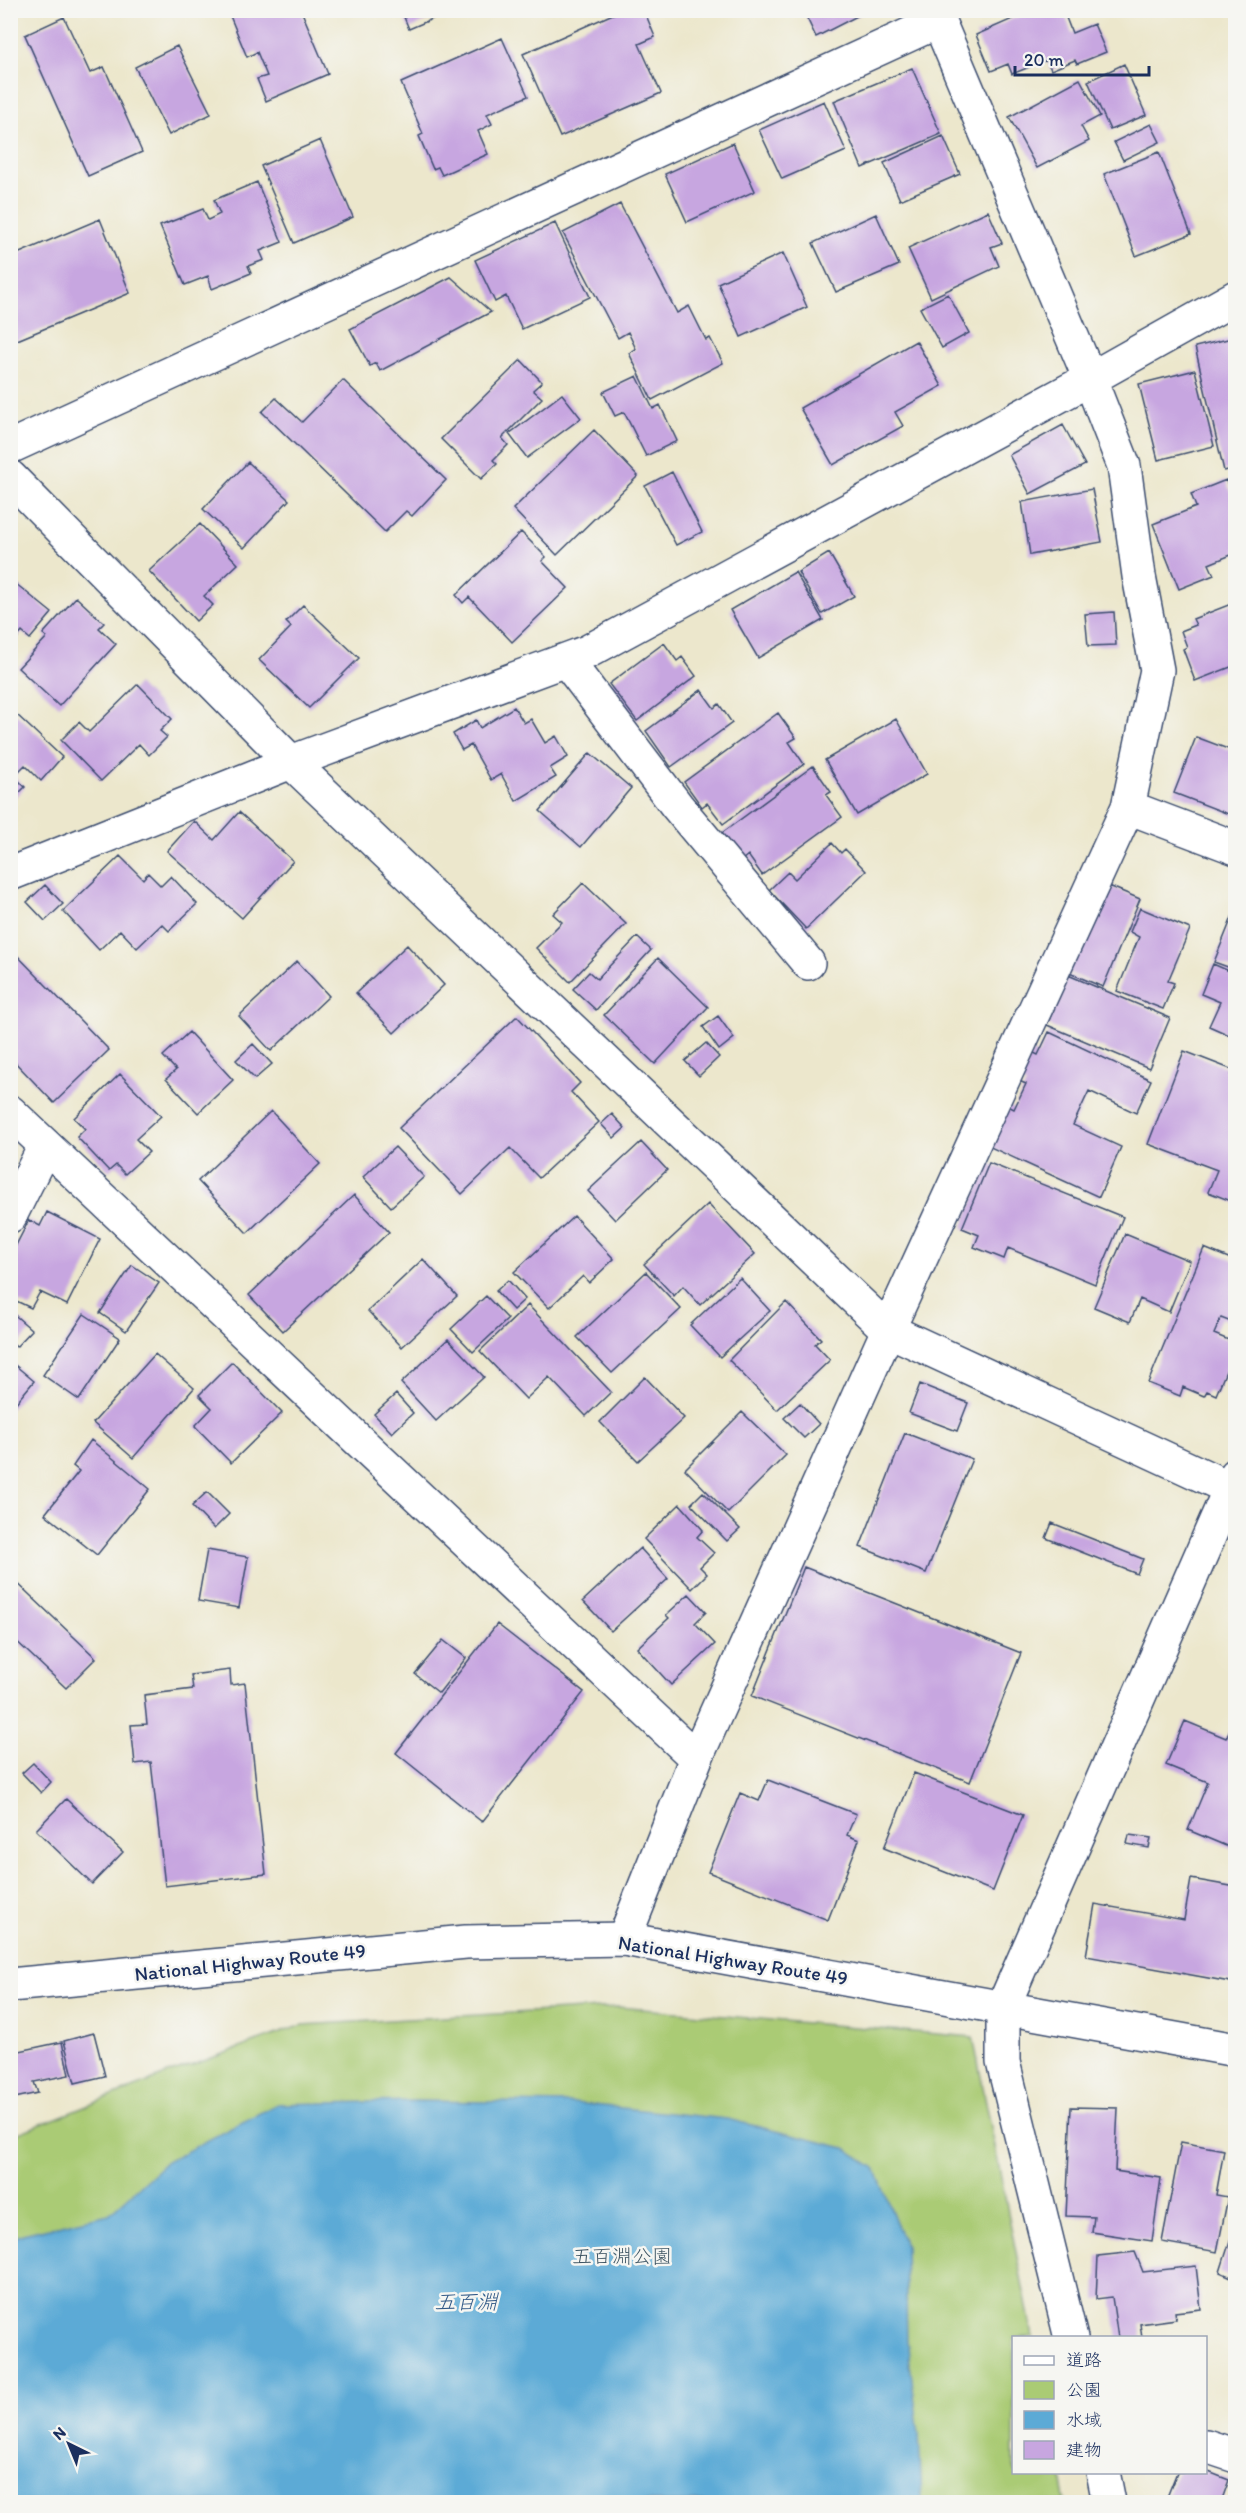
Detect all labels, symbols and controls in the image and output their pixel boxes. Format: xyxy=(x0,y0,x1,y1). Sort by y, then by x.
scale bar xyxy=(1015,39,1148,77)
text: 20 m xyxy=(1024,49,1064,71)
street label: National Highway Route 49 xyxy=(616,1930,850,1990)
street label: National Highway Route 49 xyxy=(133,1938,367,1986)
park label: 五百淵公園 xyxy=(572,2244,672,2268)
water label: 五百淵 xyxy=(435,2289,499,2314)
legend xyxy=(1012,2336,1207,2474)
text: 道路 xyxy=(1066,2349,1102,2371)
text: 公園 xyxy=(1066,2379,1102,2401)
text: 水域 xyxy=(1066,2409,1102,2431)
north arrow xyxy=(39,2414,99,2474)
text: N xyxy=(49,2423,70,2444)
text: 建物 xyxy=(1066,2439,1102,2461)

